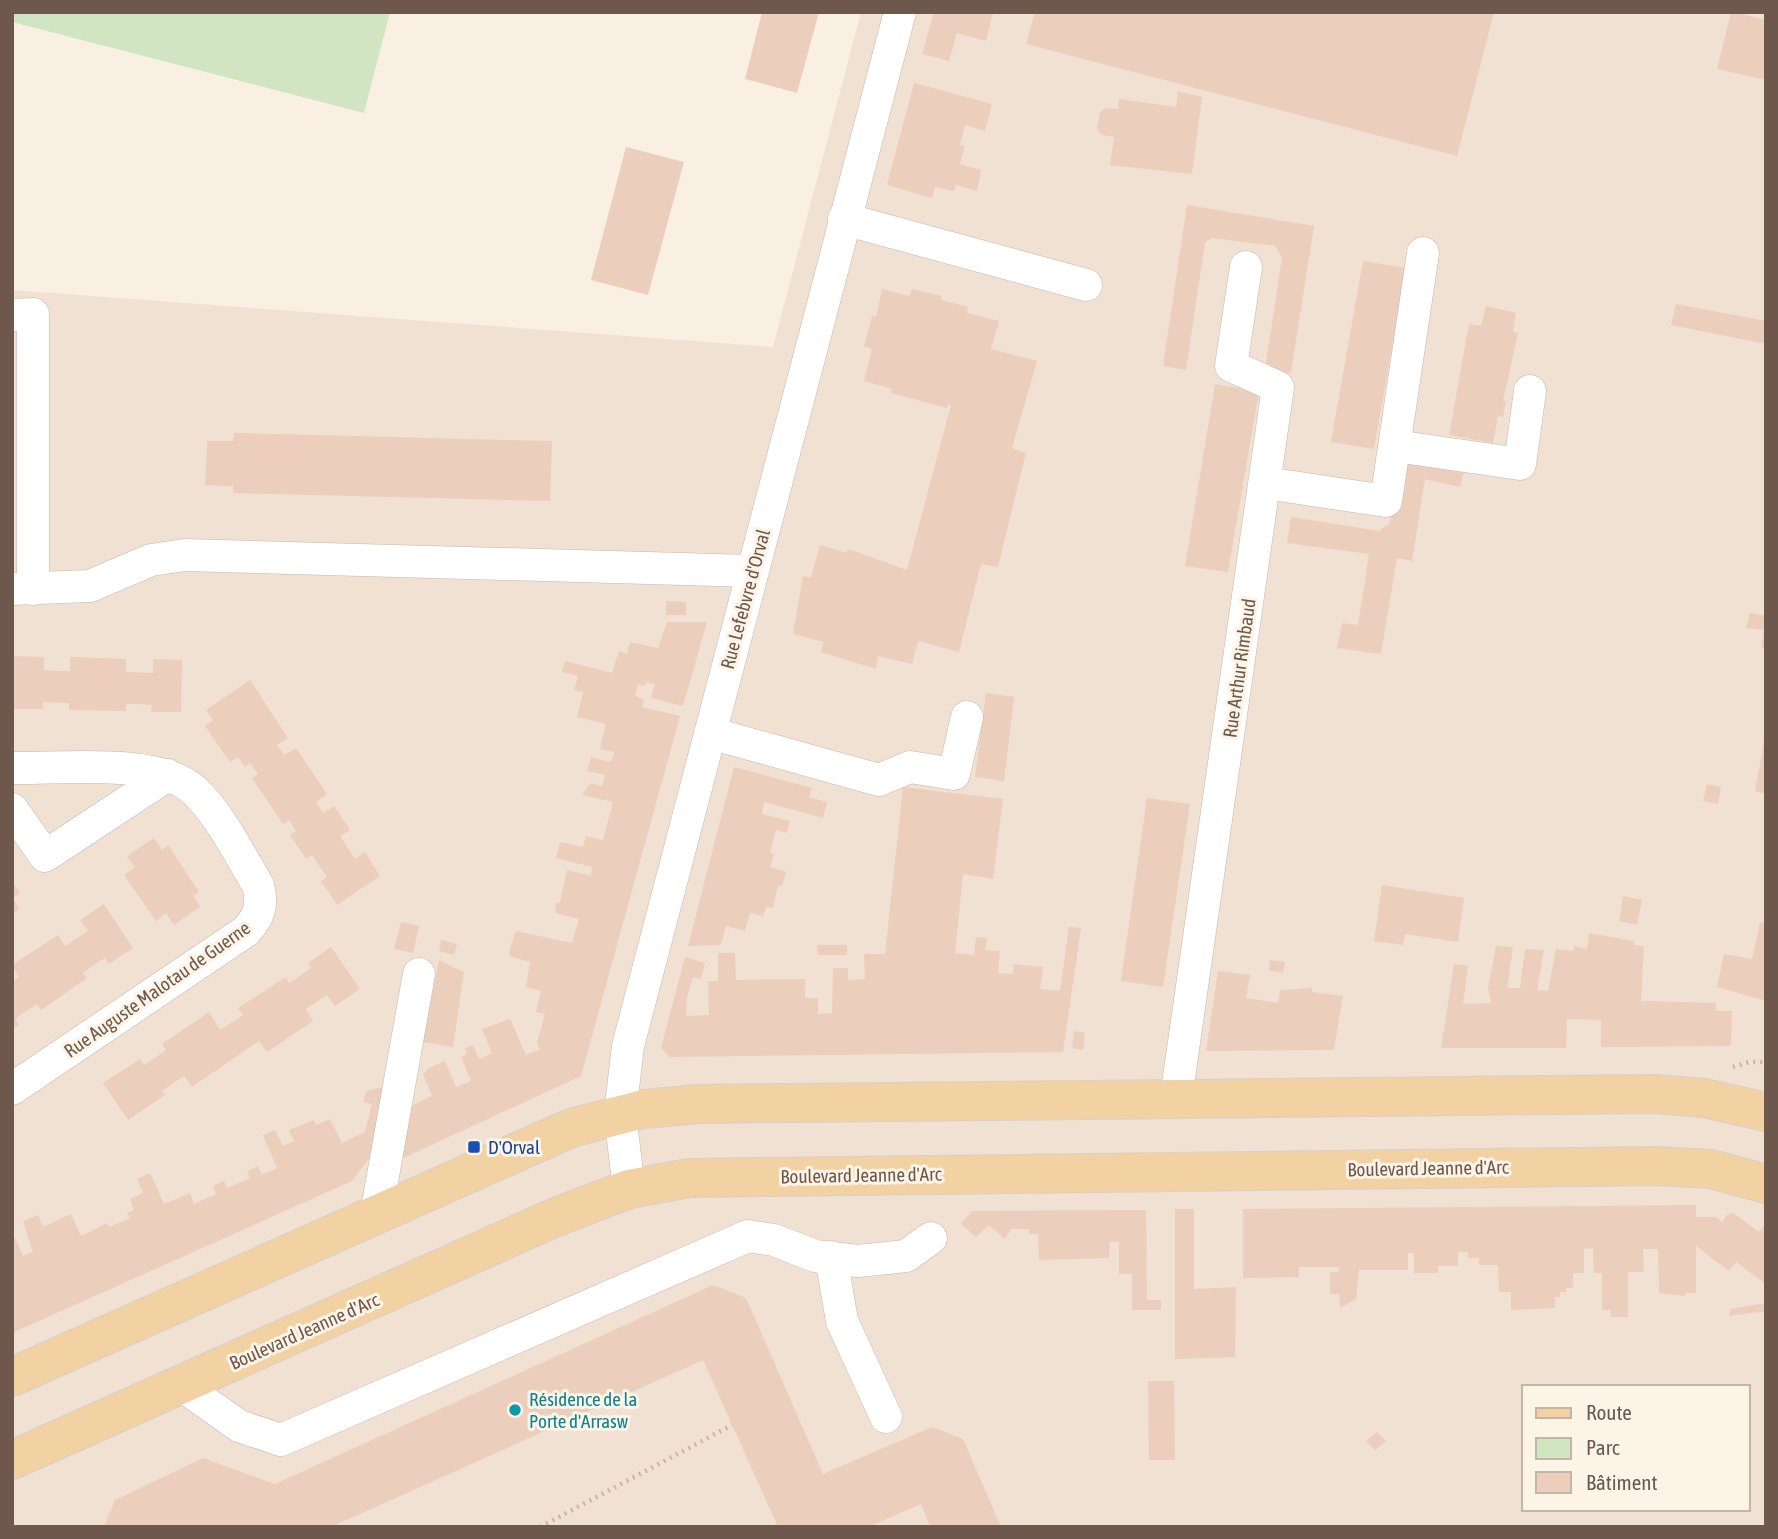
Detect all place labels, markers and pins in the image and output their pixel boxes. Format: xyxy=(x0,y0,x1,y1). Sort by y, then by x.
place label: D'Orval xyxy=(488,1136,540,1158)
marker: D'Orval xyxy=(466,1139,482,1155)
place label: Résidence de la Porte d'Arrasw xyxy=(529,1388,637,1432)
marker: Résidence de la Porte d'Arrasw xyxy=(507,1402,523,1418)

